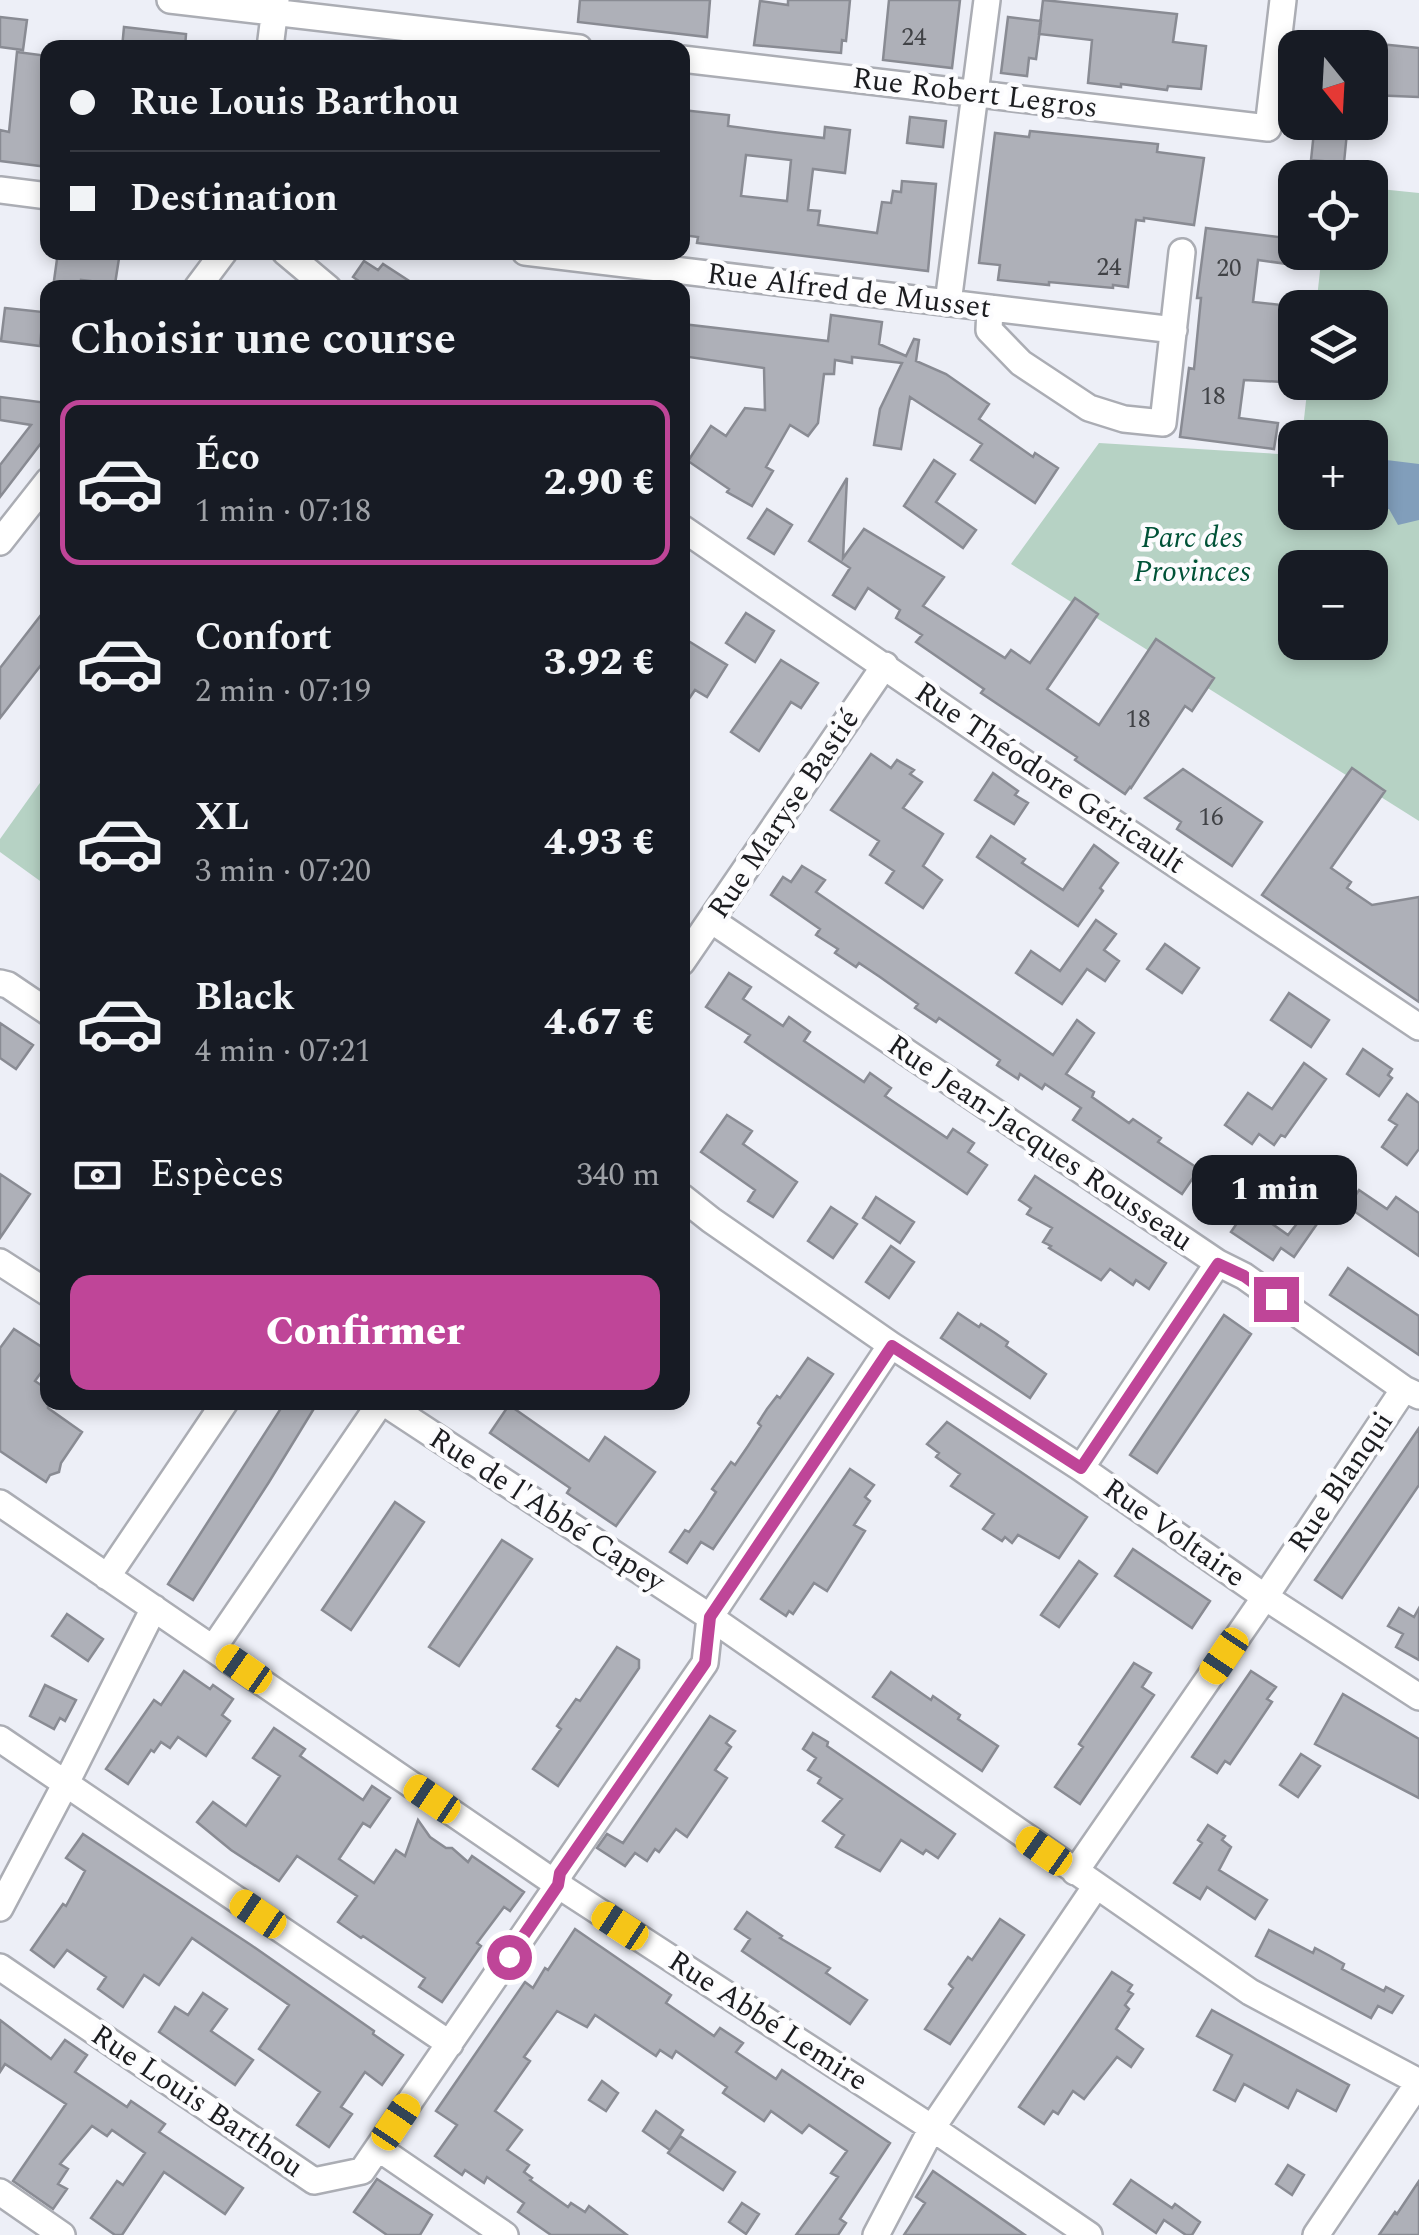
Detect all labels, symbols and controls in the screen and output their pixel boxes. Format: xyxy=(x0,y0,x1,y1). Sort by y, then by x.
house number: 24 xyxy=(901,19,927,57)
north arrow xyxy=(1278,30,1388,140)
map controls xyxy=(1278,30,1388,660)
street label: Rue Robert Legros xyxy=(850,55,1100,131)
text: Rue Louis Barthou xyxy=(130,74,459,132)
button: locate xyxy=(1278,160,1388,270)
text: Destination xyxy=(130,170,338,228)
house number: 24 xyxy=(1096,249,1122,287)
house number: 20 xyxy=(1216,250,1242,288)
street label: Rue Alfred de Musset xyxy=(704,251,994,331)
button: layers xyxy=(1278,290,1388,400)
text: Choisir une course xyxy=(70,305,456,374)
house number: 18 xyxy=(1200,378,1226,416)
button: + xyxy=(1278,420,1388,530)
text: Éco xyxy=(195,429,260,487)
icon: car xyxy=(75,438,165,528)
text: 2.90 € xyxy=(544,454,655,512)
text: 1 min · 07:18 xyxy=(195,487,371,536)
park label: Parc des Provinces xyxy=(1133,515,1251,595)
button: − xyxy=(1278,550,1388,660)
text: Confort xyxy=(195,609,332,667)
icon: car xyxy=(75,618,165,708)
text: 3.92 € xyxy=(544,634,655,692)
text: 2 min · 07:19 xyxy=(195,667,371,716)
street label: Rue Théodore Géricault xyxy=(905,670,1195,886)
street label: Rue Maryse Bastié xyxy=(696,700,872,928)
house number: 18 xyxy=(1125,701,1151,739)
text: XL xyxy=(195,789,249,847)
icon: car xyxy=(75,798,165,888)
house number: 16 xyxy=(1198,799,1224,837)
text: 4.93 € xyxy=(544,814,655,872)
text: 3 min · 07:20 xyxy=(195,847,371,896)
text: Black xyxy=(195,969,295,1027)
icon: car xyxy=(75,978,165,1068)
text: 4.67 € xyxy=(544,994,655,1052)
street label: Rue Jean-Jacques Rousseau xyxy=(878,1023,1202,1263)
text: 4 min · 07:21 xyxy=(195,1027,371,1076)
text: Espèces xyxy=(150,1146,284,1204)
icon: cash xyxy=(70,1148,125,1203)
text: 340 m xyxy=(576,1151,660,1200)
callout: 1 min xyxy=(1194,1154,1358,1224)
text: 1 min xyxy=(1230,1165,1319,1214)
button: Confirmer xyxy=(70,1275,660,1390)
route end xyxy=(1254,1277,1299,1322)
street label: Rue Blanqui xyxy=(1277,1402,1405,1562)
street label: Rue de l'Abbé Capey xyxy=(420,1416,676,1605)
street label: Rue Voltaire xyxy=(1093,1467,1255,1599)
car xyxy=(1195,1623,1253,1689)
car xyxy=(211,1640,277,1698)
car xyxy=(399,1770,465,1828)
car xyxy=(1011,1822,1077,1880)
car xyxy=(225,1885,291,1943)
car xyxy=(587,1897,653,1955)
route start xyxy=(487,1935,532,1980)
street label: Rue Abbé Lemire xyxy=(659,1939,877,2103)
street label: Rue Louis Barthou xyxy=(81,2013,313,2189)
car xyxy=(367,2089,425,2155)

